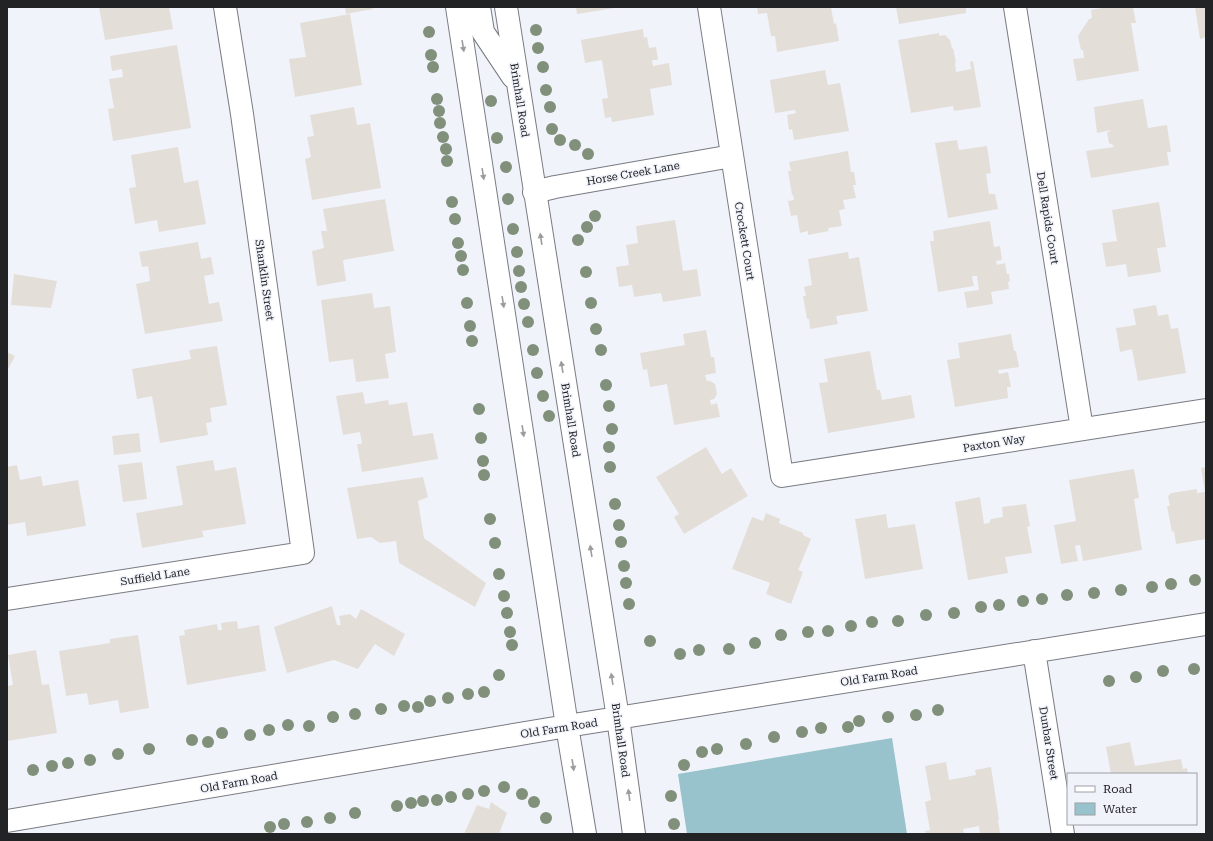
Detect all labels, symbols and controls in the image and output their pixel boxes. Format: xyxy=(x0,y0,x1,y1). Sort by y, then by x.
one-way arrow xyxy=(460,39,466,52)
street label: Brimhall Road xyxy=(507,62,532,138)
street label: Horse Creek Lane xyxy=(585,159,681,188)
one-way arrow xyxy=(480,168,486,180)
street label: Dell Rapids Court xyxy=(1034,171,1061,265)
street label: Crockett Court xyxy=(732,201,757,281)
one-way arrow xyxy=(538,233,544,245)
street label: Shanklin Street xyxy=(252,239,277,322)
one-way arrow xyxy=(500,296,506,309)
one-way arrow xyxy=(559,361,565,373)
street label: Brimhall Road xyxy=(558,382,583,458)
one-way arrow xyxy=(520,425,526,437)
street label: Paxton Way xyxy=(962,432,1027,455)
one-way arrow xyxy=(588,545,594,557)
street label: Suffield Lane xyxy=(120,565,191,588)
street label: Old Farm Road xyxy=(839,664,919,689)
one-way arrow xyxy=(609,673,615,685)
street label: Brimhall Road xyxy=(609,702,632,778)
street label: Dunbar Street xyxy=(1036,705,1061,781)
street label: Old Farm Road xyxy=(519,716,599,741)
one-way arrow xyxy=(571,758,577,771)
street label: Old Farm Road xyxy=(199,769,279,796)
legend xyxy=(1067,773,1197,825)
text: Road xyxy=(1103,782,1133,796)
one-way arrow xyxy=(625,789,632,801)
text: Water xyxy=(1103,802,1137,816)

